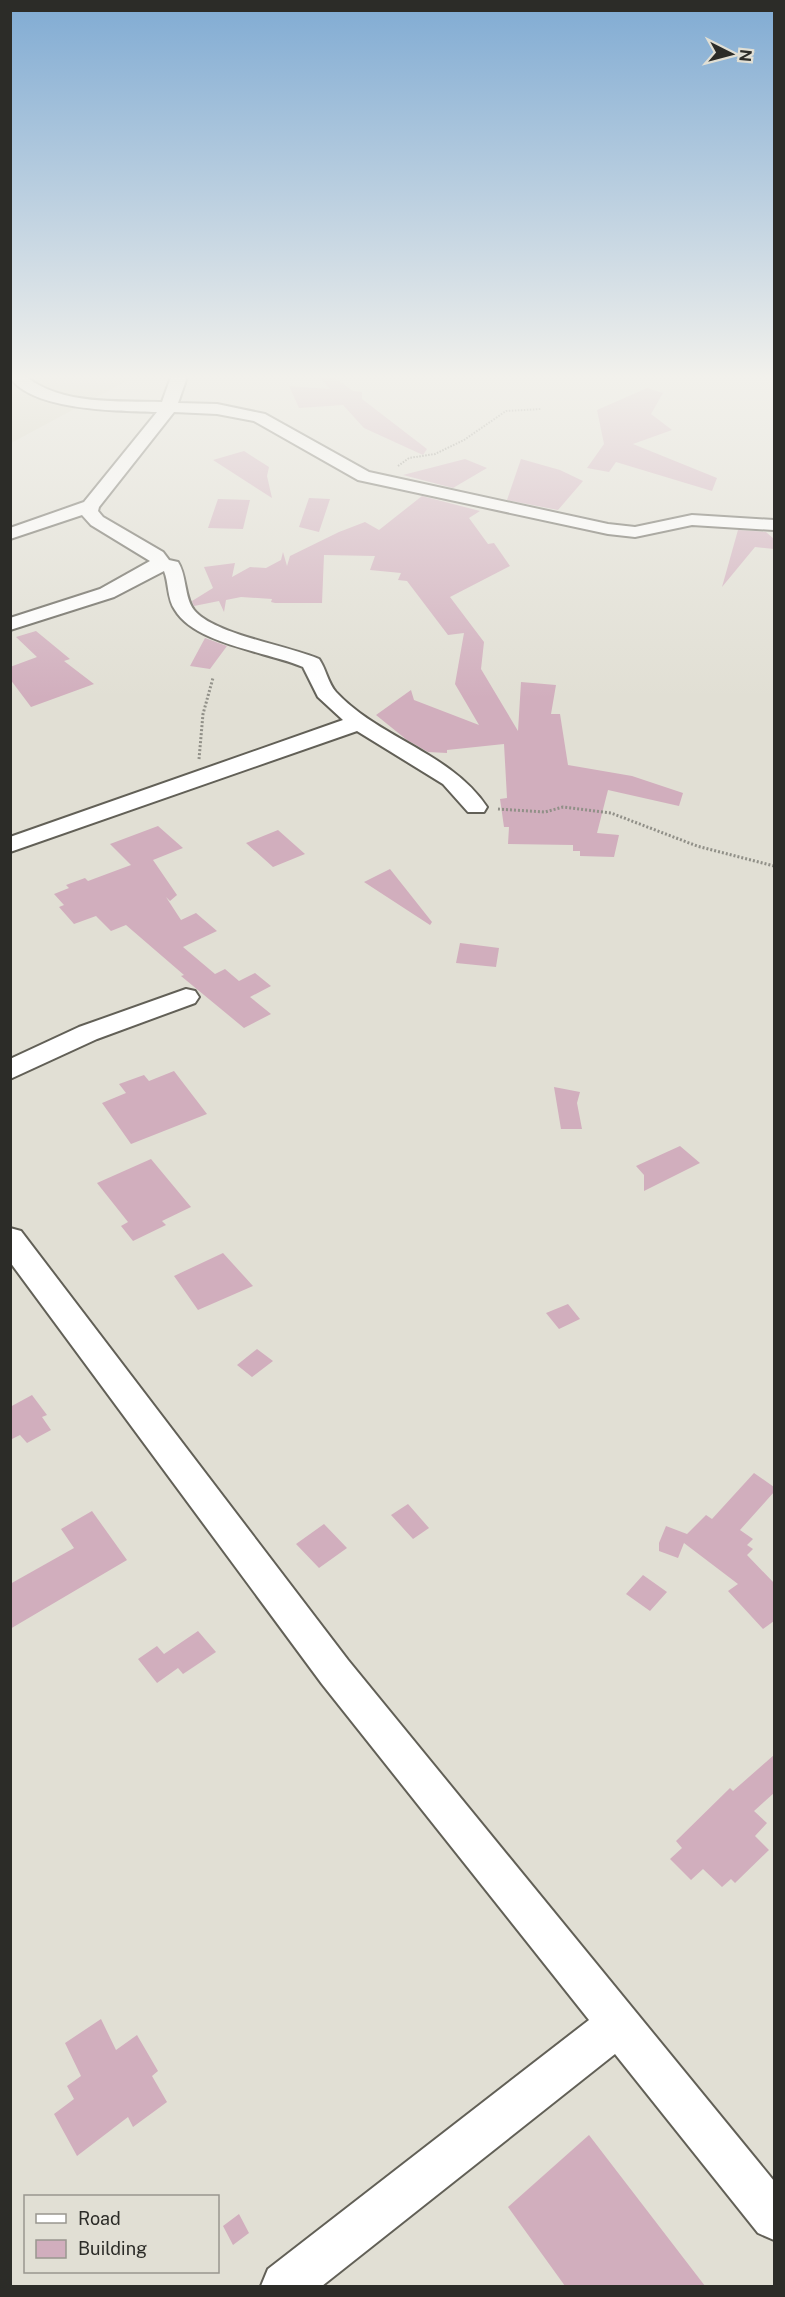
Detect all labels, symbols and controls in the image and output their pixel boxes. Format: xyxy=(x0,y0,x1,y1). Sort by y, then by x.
north arrow xyxy=(701,24,761,84)
text: N xyxy=(735,48,756,63)
legend xyxy=(24,2195,219,2273)
text: Road xyxy=(78,2208,121,2229)
text: Building xyxy=(78,2238,147,2259)

